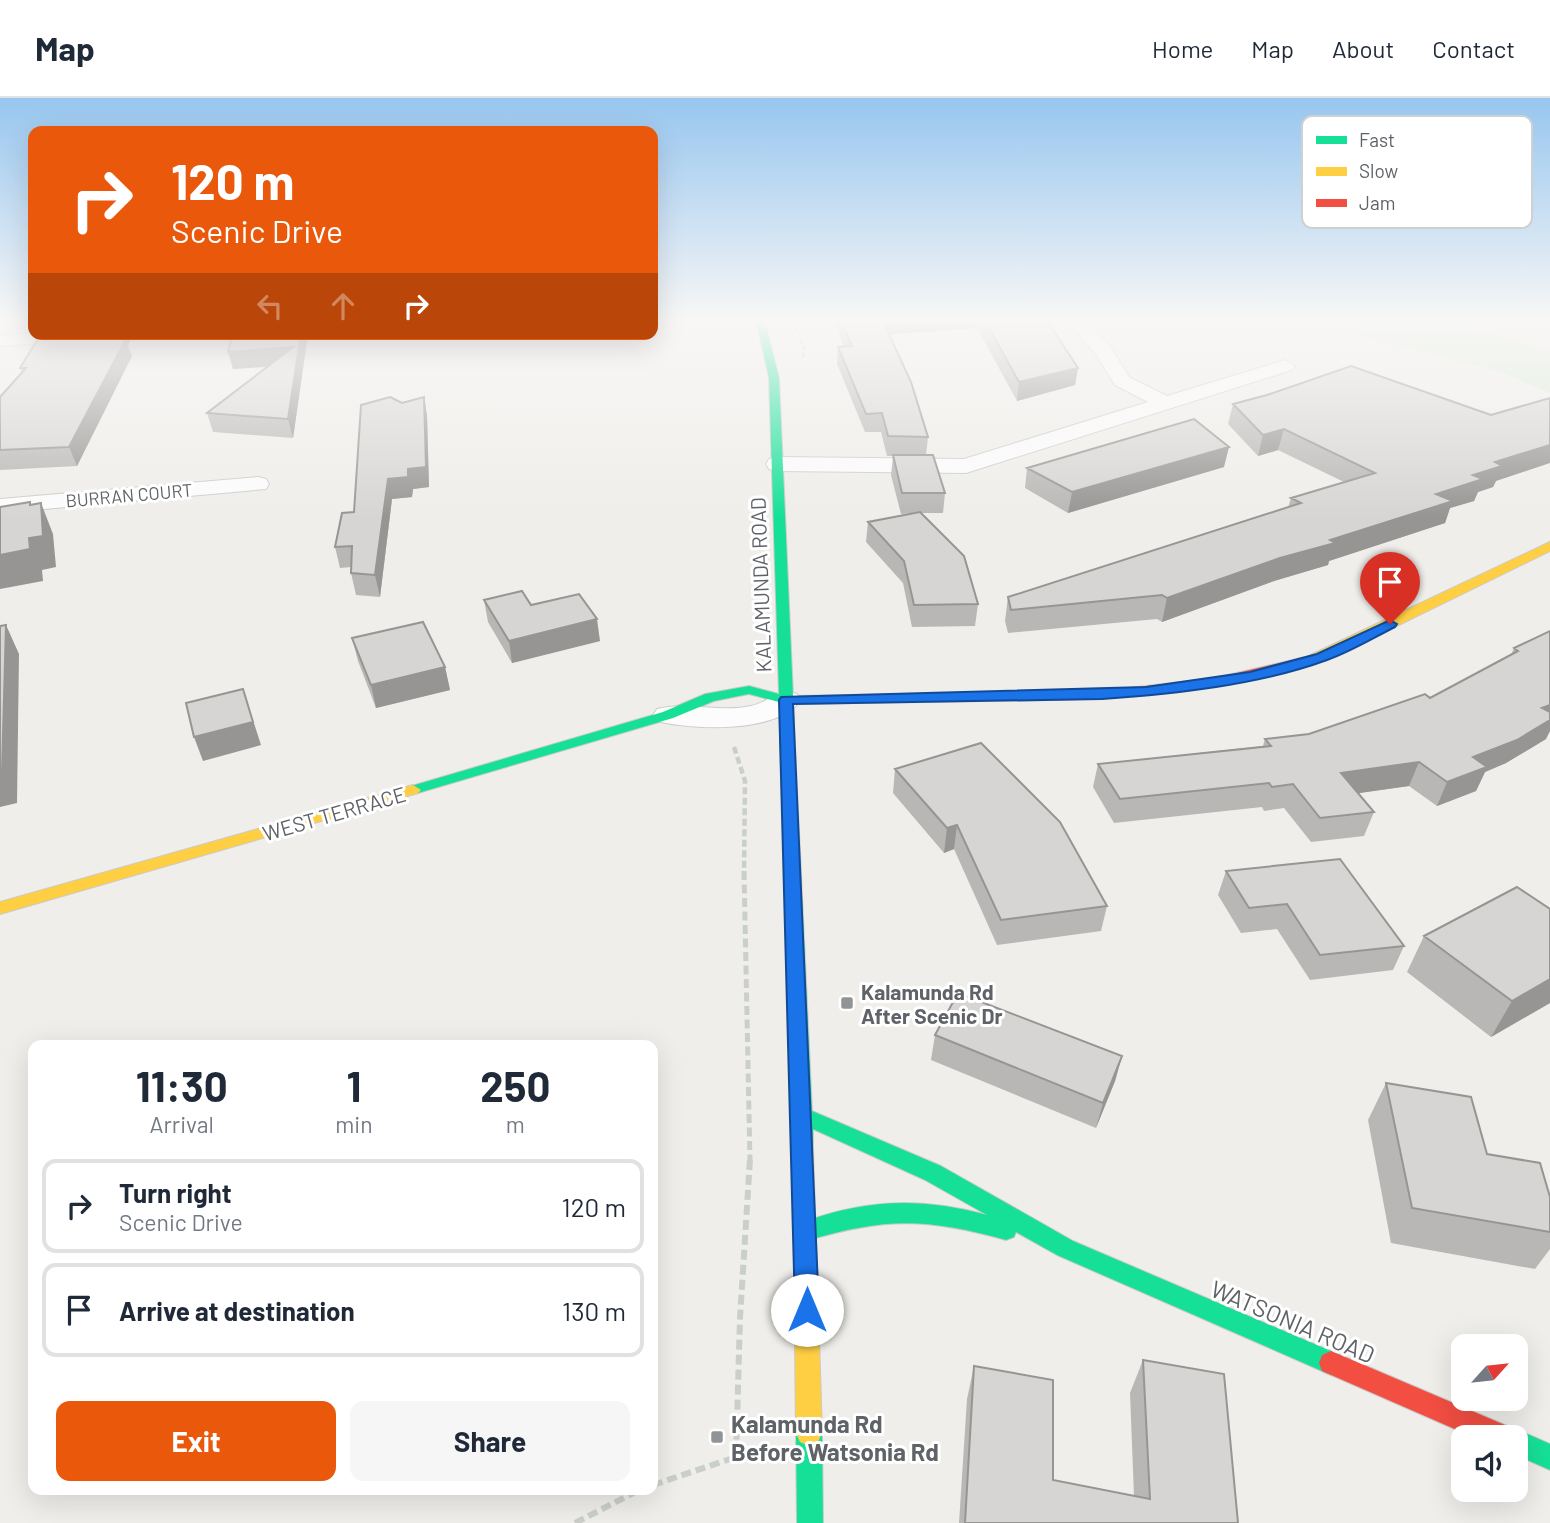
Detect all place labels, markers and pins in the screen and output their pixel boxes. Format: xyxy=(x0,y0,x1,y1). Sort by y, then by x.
pin xyxy=(1360,552,1420,624)
place label: Kalamunda Rd After Scenic Dr xyxy=(861,979,1003,1028)
marker: Kalamunda Rd After Scenic Dr xyxy=(839,995,855,1011)
place label: Kalamunda Rd Before Watsonia Rd xyxy=(731,1409,939,1466)
marker: Kalamunda Rd Before Watsonia Rd xyxy=(709,1429,725,1445)

